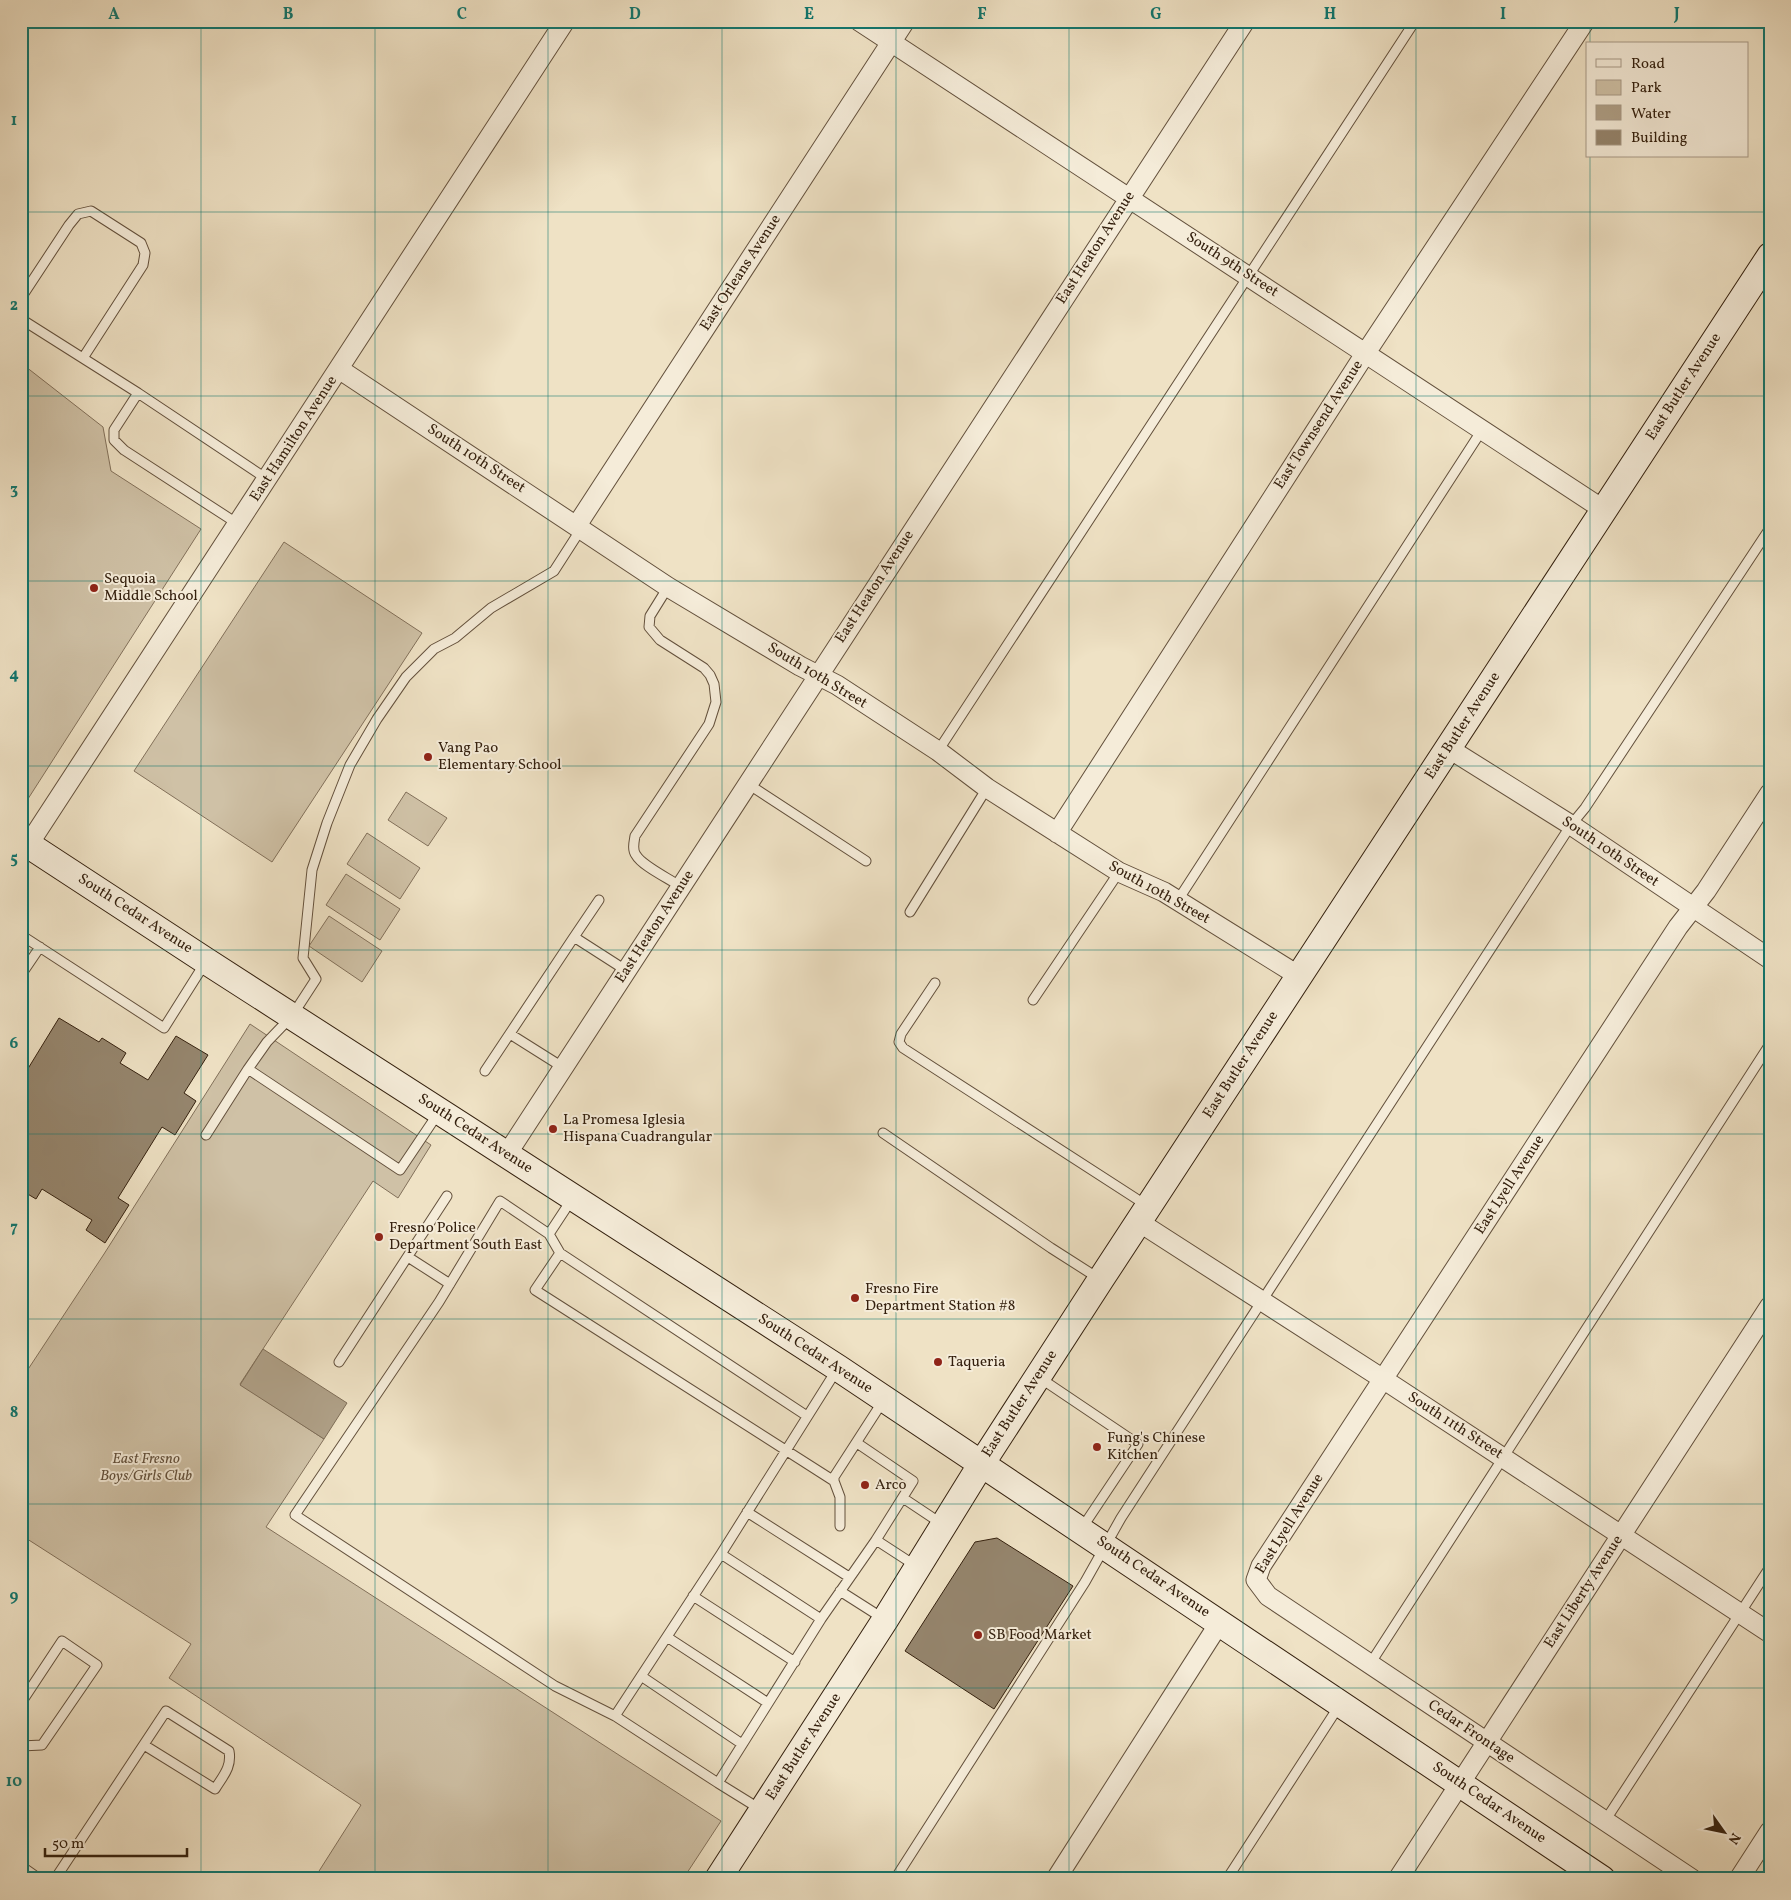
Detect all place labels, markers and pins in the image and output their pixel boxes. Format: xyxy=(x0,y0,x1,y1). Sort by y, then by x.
place label: Sequoia Middle School xyxy=(104,569,198,607)
marker: Sequoia Middle School xyxy=(88,582,100,594)
place label: Vang Pao Elementary School xyxy=(438,738,561,776)
marker: Vang Pao Elementary School xyxy=(422,751,434,763)
place label: La Promesa Iglesia Hispana Cuadrangular xyxy=(563,1110,712,1148)
marker: La Promesa Iglesia Hispana Cuadrangular xyxy=(547,1123,559,1135)
place label: Fresno Police Department South East xyxy=(389,1218,542,1256)
marker: Fresno Police Department South East xyxy=(373,1231,385,1243)
place label: Fresno Fire Department Station #8 xyxy=(865,1279,1015,1317)
marker: Fresno Fire Department Station #8 xyxy=(849,1292,861,1304)
place label: Taqueria xyxy=(948,1352,1005,1373)
marker: Taqueria xyxy=(932,1356,944,1368)
place label: Fung's Chinese Kitchen xyxy=(1107,1428,1205,1466)
marker: Fung's Chinese Kitchen xyxy=(1091,1441,1103,1453)
place label: Arco xyxy=(875,1475,907,1496)
marker: Arco xyxy=(859,1479,871,1491)
place label: SB Food Market xyxy=(988,1625,1092,1646)
marker: SB Food Market xyxy=(972,1629,984,1641)

